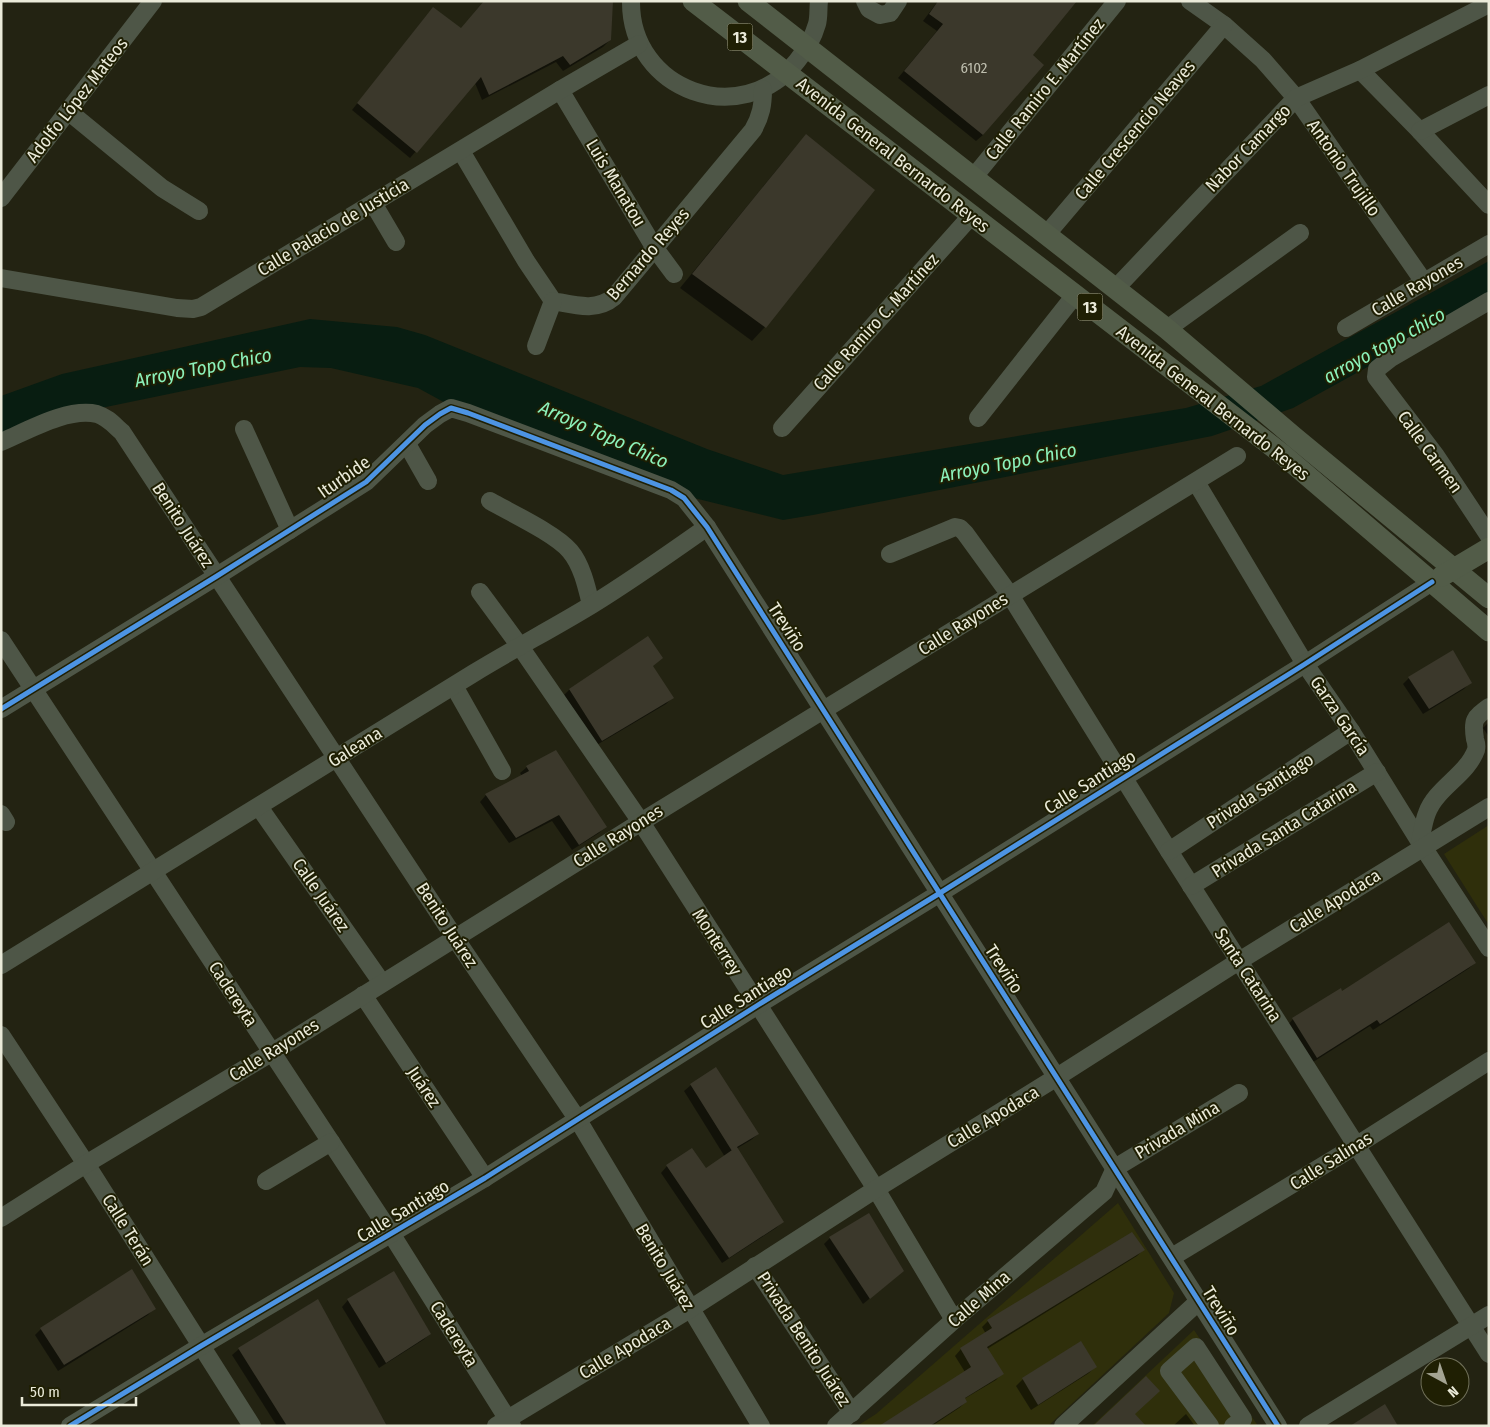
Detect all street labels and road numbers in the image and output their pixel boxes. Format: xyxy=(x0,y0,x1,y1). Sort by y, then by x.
street label: Calle Ramiro E. Martínez xyxy=(981,13,1109,165)
road number: 13 xyxy=(728,24,752,51)
street label: Adolfo López Mateos xyxy=(21,33,133,167)
street label: Calle Crescencio Neaves xyxy=(1070,55,1200,204)
street label: Avenida General Bernardo Reyes xyxy=(792,73,994,238)
street label: Nabor Camargo xyxy=(1201,100,1295,196)
street label: Antonio Trujillo xyxy=(1303,115,1385,221)
street label: Luis Manatou xyxy=(581,135,651,231)
street label: Calle Palacio de Justicia xyxy=(253,173,413,281)
street label: Bernardo Reyes xyxy=(602,203,694,305)
street label: Calle Ramiro C. Martínez xyxy=(808,249,944,395)
street label: Calle Rayones xyxy=(1367,251,1467,321)
road number: 13 xyxy=(1078,294,1102,320)
street label: Avenida General Bernardo Reyes xyxy=(1112,321,1314,486)
street label: Calle Carmen xyxy=(1393,407,1467,497)
street label: Iturbide xyxy=(314,451,375,503)
street label: Benito Juárez xyxy=(147,478,219,572)
street label: Calle Rayones xyxy=(914,588,1012,660)
street label: Treviño xyxy=(763,598,811,656)
street label: Garza García xyxy=(1305,672,1375,760)
street label: Galeana xyxy=(324,722,386,772)
street label: Calle Santiago xyxy=(1040,745,1140,819)
street label: Privada Santiago xyxy=(1202,748,1318,834)
street label: Privada Santa Catarina xyxy=(1207,775,1361,882)
street label: Calle Rayones xyxy=(569,800,667,872)
street label: Calle Juárez xyxy=(288,854,354,936)
street label: Calle Apodaca xyxy=(1285,864,1385,938)
street label: Benito Juárez xyxy=(411,878,483,972)
street label: Monterrey xyxy=(687,904,747,980)
street label: Santa Catarina xyxy=(1209,924,1287,1026)
street label: Treviño xyxy=(980,940,1028,998)
street label: Cadereyta xyxy=(204,957,262,1031)
street label: Calle Santiago xyxy=(696,960,796,1034)
street label: Calle Rayones xyxy=(225,1014,323,1086)
street label: Juárez xyxy=(402,1062,446,1112)
street label: Calle Apodaca xyxy=(943,1081,1043,1153)
street label: Privada Mina xyxy=(1131,1096,1223,1164)
street label: Calle Salinas xyxy=(1286,1127,1376,1195)
street label: Calle Santiago xyxy=(353,1175,453,1247)
street label: Calle Terán xyxy=(97,1190,159,1270)
street label: Benito Juárez xyxy=(631,1220,699,1314)
street label: Calle Mina xyxy=(943,1266,1015,1332)
street label: Privada Benito Juárez xyxy=(752,1268,856,1410)
street label: Treviño xyxy=(1197,1282,1245,1340)
street label: Cadereyta xyxy=(425,1297,483,1371)
street label: Calle Apodaca xyxy=(575,1312,675,1384)

